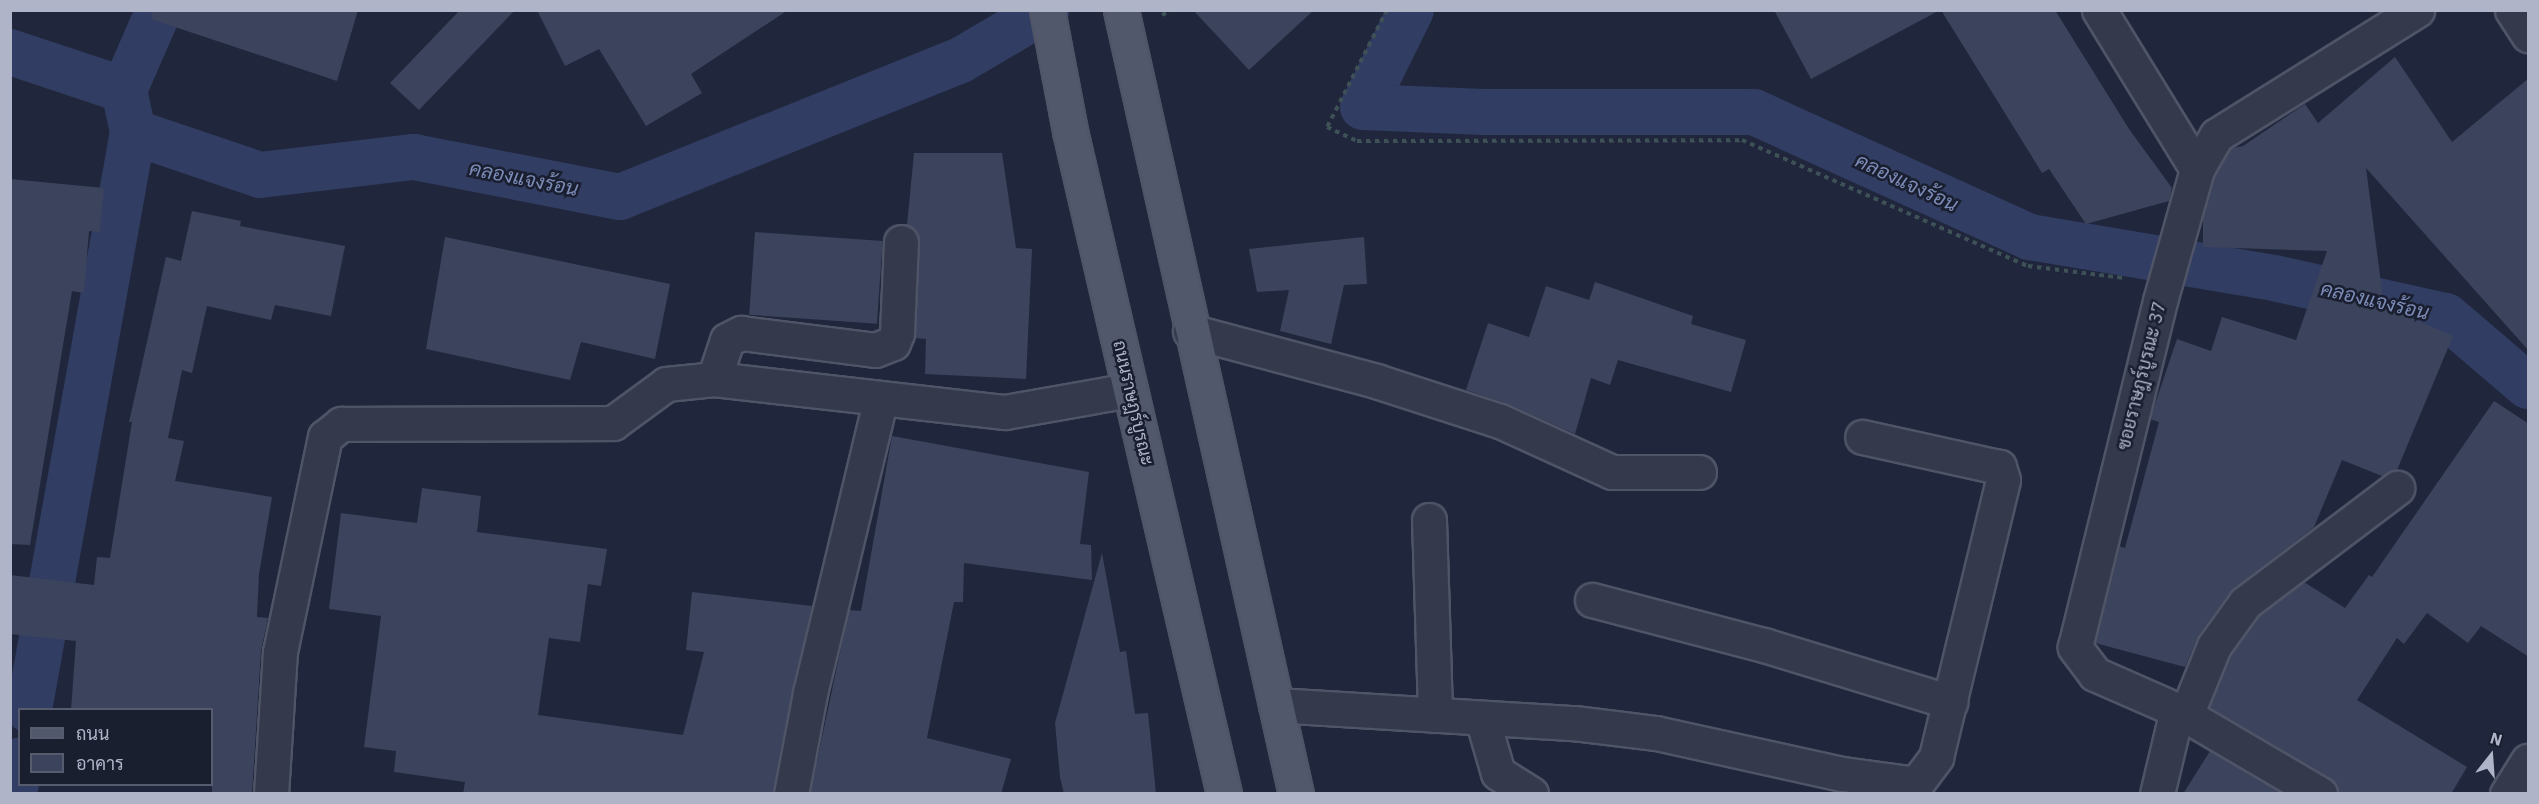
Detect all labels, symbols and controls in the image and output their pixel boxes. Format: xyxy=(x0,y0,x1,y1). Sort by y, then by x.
water label: คลองแจงร้อน xyxy=(1852,148,1962,216)
water label: คลองแจงร้อน xyxy=(468,156,580,200)
water label: คลองแจงร้อน xyxy=(2319,276,2431,324)
street label: ซอยราษฎร์บูรณะ 37 xyxy=(2113,300,2171,452)
street label: ถนนราษฎร์บูรณะ xyxy=(1108,338,1158,468)
legend xyxy=(18,708,213,786)
text: ถนน xyxy=(76,722,109,745)
north arrow xyxy=(2461,726,2521,786)
text: N xyxy=(2488,728,2505,750)
text: อาคาร xyxy=(76,752,124,775)

